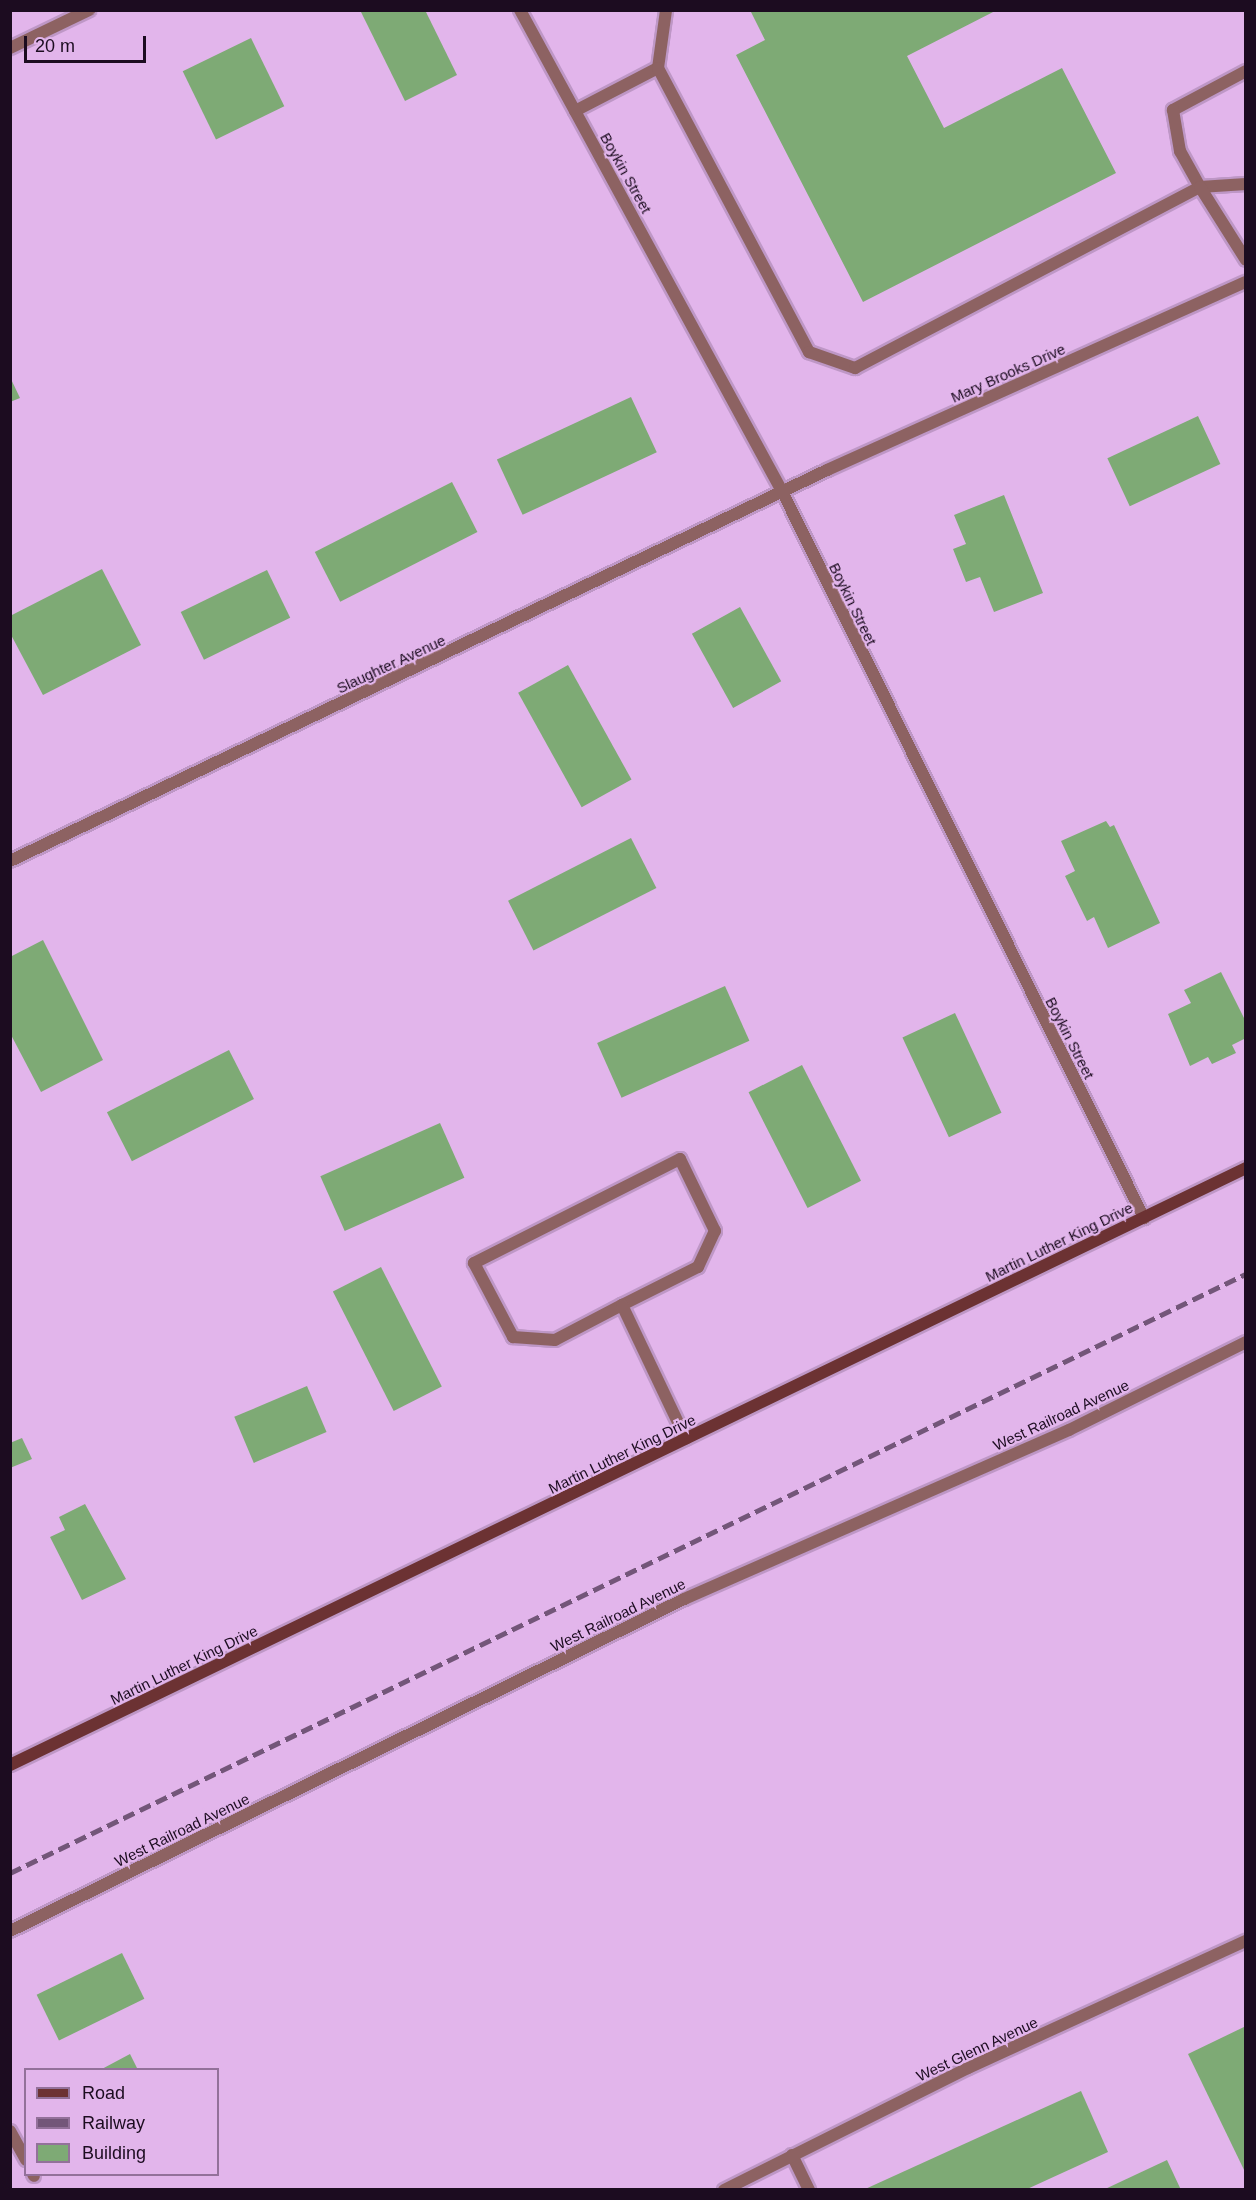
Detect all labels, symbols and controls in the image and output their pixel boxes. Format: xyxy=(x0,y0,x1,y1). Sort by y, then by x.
scale bar xyxy=(27,24,148,62)
text: 20 m xyxy=(35,36,75,56)
street label: Boykin Street xyxy=(597,130,655,216)
street label: Mary Brooks Drive xyxy=(948,340,1068,406)
street label: Boykin Street xyxy=(825,560,881,648)
street label: Slaughter Avenue xyxy=(333,631,449,697)
street label: Boykin Street xyxy=(1042,994,1098,1082)
street label: Martin Luther King Drive xyxy=(982,1198,1136,1286)
street label: West Railroad Avenue xyxy=(990,1375,1132,1455)
street label: Martin Luther King Drive xyxy=(545,1410,699,1498)
street label: West Railroad Avenue xyxy=(547,1574,689,1656)
street label: Martin Luther King Drive xyxy=(107,1621,261,1709)
street label: West Railroad Avenue xyxy=(111,1789,253,1871)
street label: West Glenn Avenue xyxy=(913,2013,1041,2085)
legend xyxy=(24,2068,219,2176)
text: Road xyxy=(82,2083,125,2103)
text: Railway xyxy=(82,2113,145,2133)
text: Building xyxy=(82,2143,146,2163)

